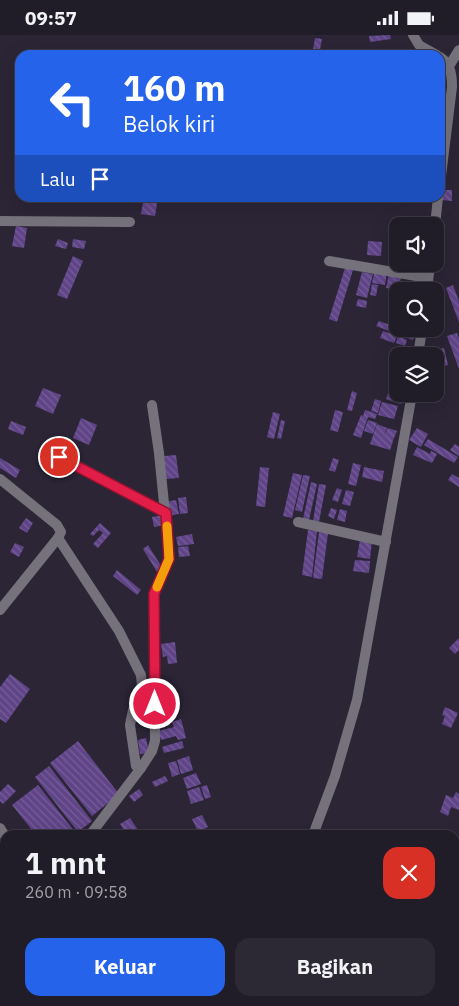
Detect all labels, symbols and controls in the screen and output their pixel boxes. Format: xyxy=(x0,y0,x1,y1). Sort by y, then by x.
text: 09:57 xyxy=(25,6,77,30)
text: 160 m xyxy=(123,65,226,111)
icon: left xyxy=(40,70,105,135)
text: Belok kiri xyxy=(123,109,215,138)
icon: arrive xyxy=(86,165,114,193)
text: Lalu xyxy=(40,167,76,191)
map controls xyxy=(389,217,444,402)
button: sound xyxy=(389,217,444,272)
button: search xyxy=(389,282,444,337)
button: layers xyxy=(389,347,444,402)
pin xyxy=(38,436,80,478)
icon: arrive xyxy=(45,443,73,471)
position arrow xyxy=(128,677,180,729)
text: 1 mnt xyxy=(25,843,106,882)
button: close xyxy=(383,847,435,899)
text: 260 m · 09:58 xyxy=(25,882,127,902)
button: Keluar xyxy=(25,938,225,996)
button: Bagikan xyxy=(235,938,435,996)

